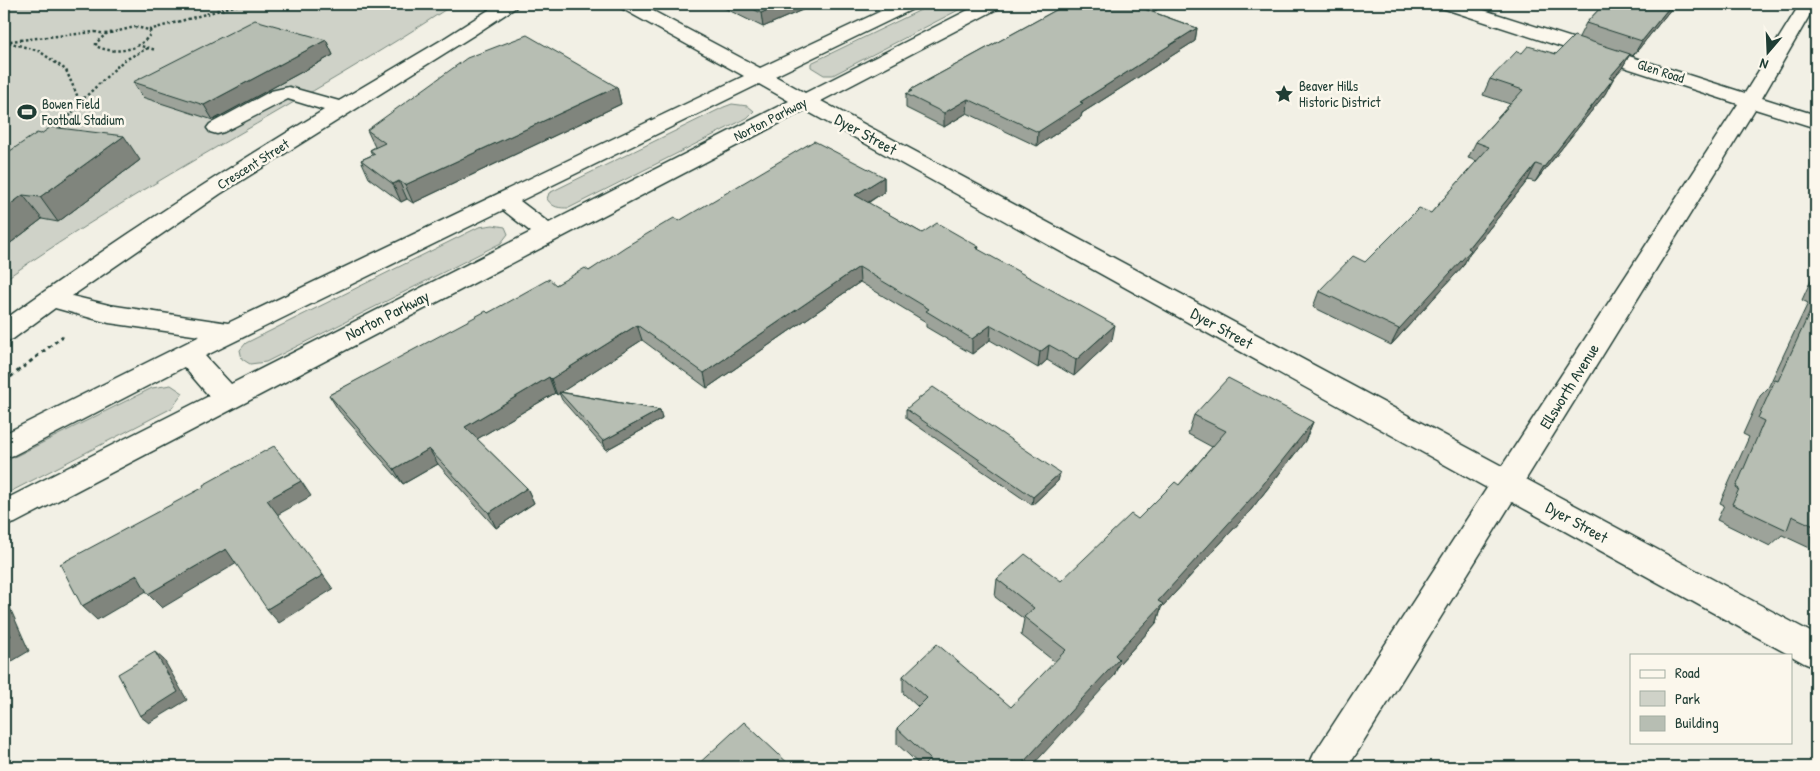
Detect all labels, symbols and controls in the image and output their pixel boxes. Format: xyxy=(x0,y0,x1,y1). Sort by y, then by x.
north arrow xyxy=(1742,28,1792,78)
street label: Glen Road xyxy=(1635,54,1688,87)
text: N xyxy=(1756,54,1770,75)
place label: Beaver Hills Historic District xyxy=(1299,76,1381,111)
place icon: Beaver Hills Historic District xyxy=(1273,83,1295,105)
street label: Norton Parkway xyxy=(730,92,810,146)
place label: Bowen Field Football Stadium xyxy=(41,94,124,129)
sports icon: Bowen Field Football Stadium xyxy=(16,101,38,123)
street label: Dyer Street xyxy=(831,108,901,160)
street label: Crescent Street xyxy=(213,134,293,193)
street label: Norton Parkway xyxy=(341,284,433,346)
street label: Dyer Street xyxy=(1187,302,1257,354)
street label: Ellsworth Avenue xyxy=(1534,339,1604,433)
street label: Dyer Street xyxy=(1542,496,1612,548)
legend xyxy=(1630,654,1792,744)
text: Road xyxy=(1675,662,1700,683)
text: Park xyxy=(1675,688,1700,709)
text: Building xyxy=(1675,712,1719,733)

